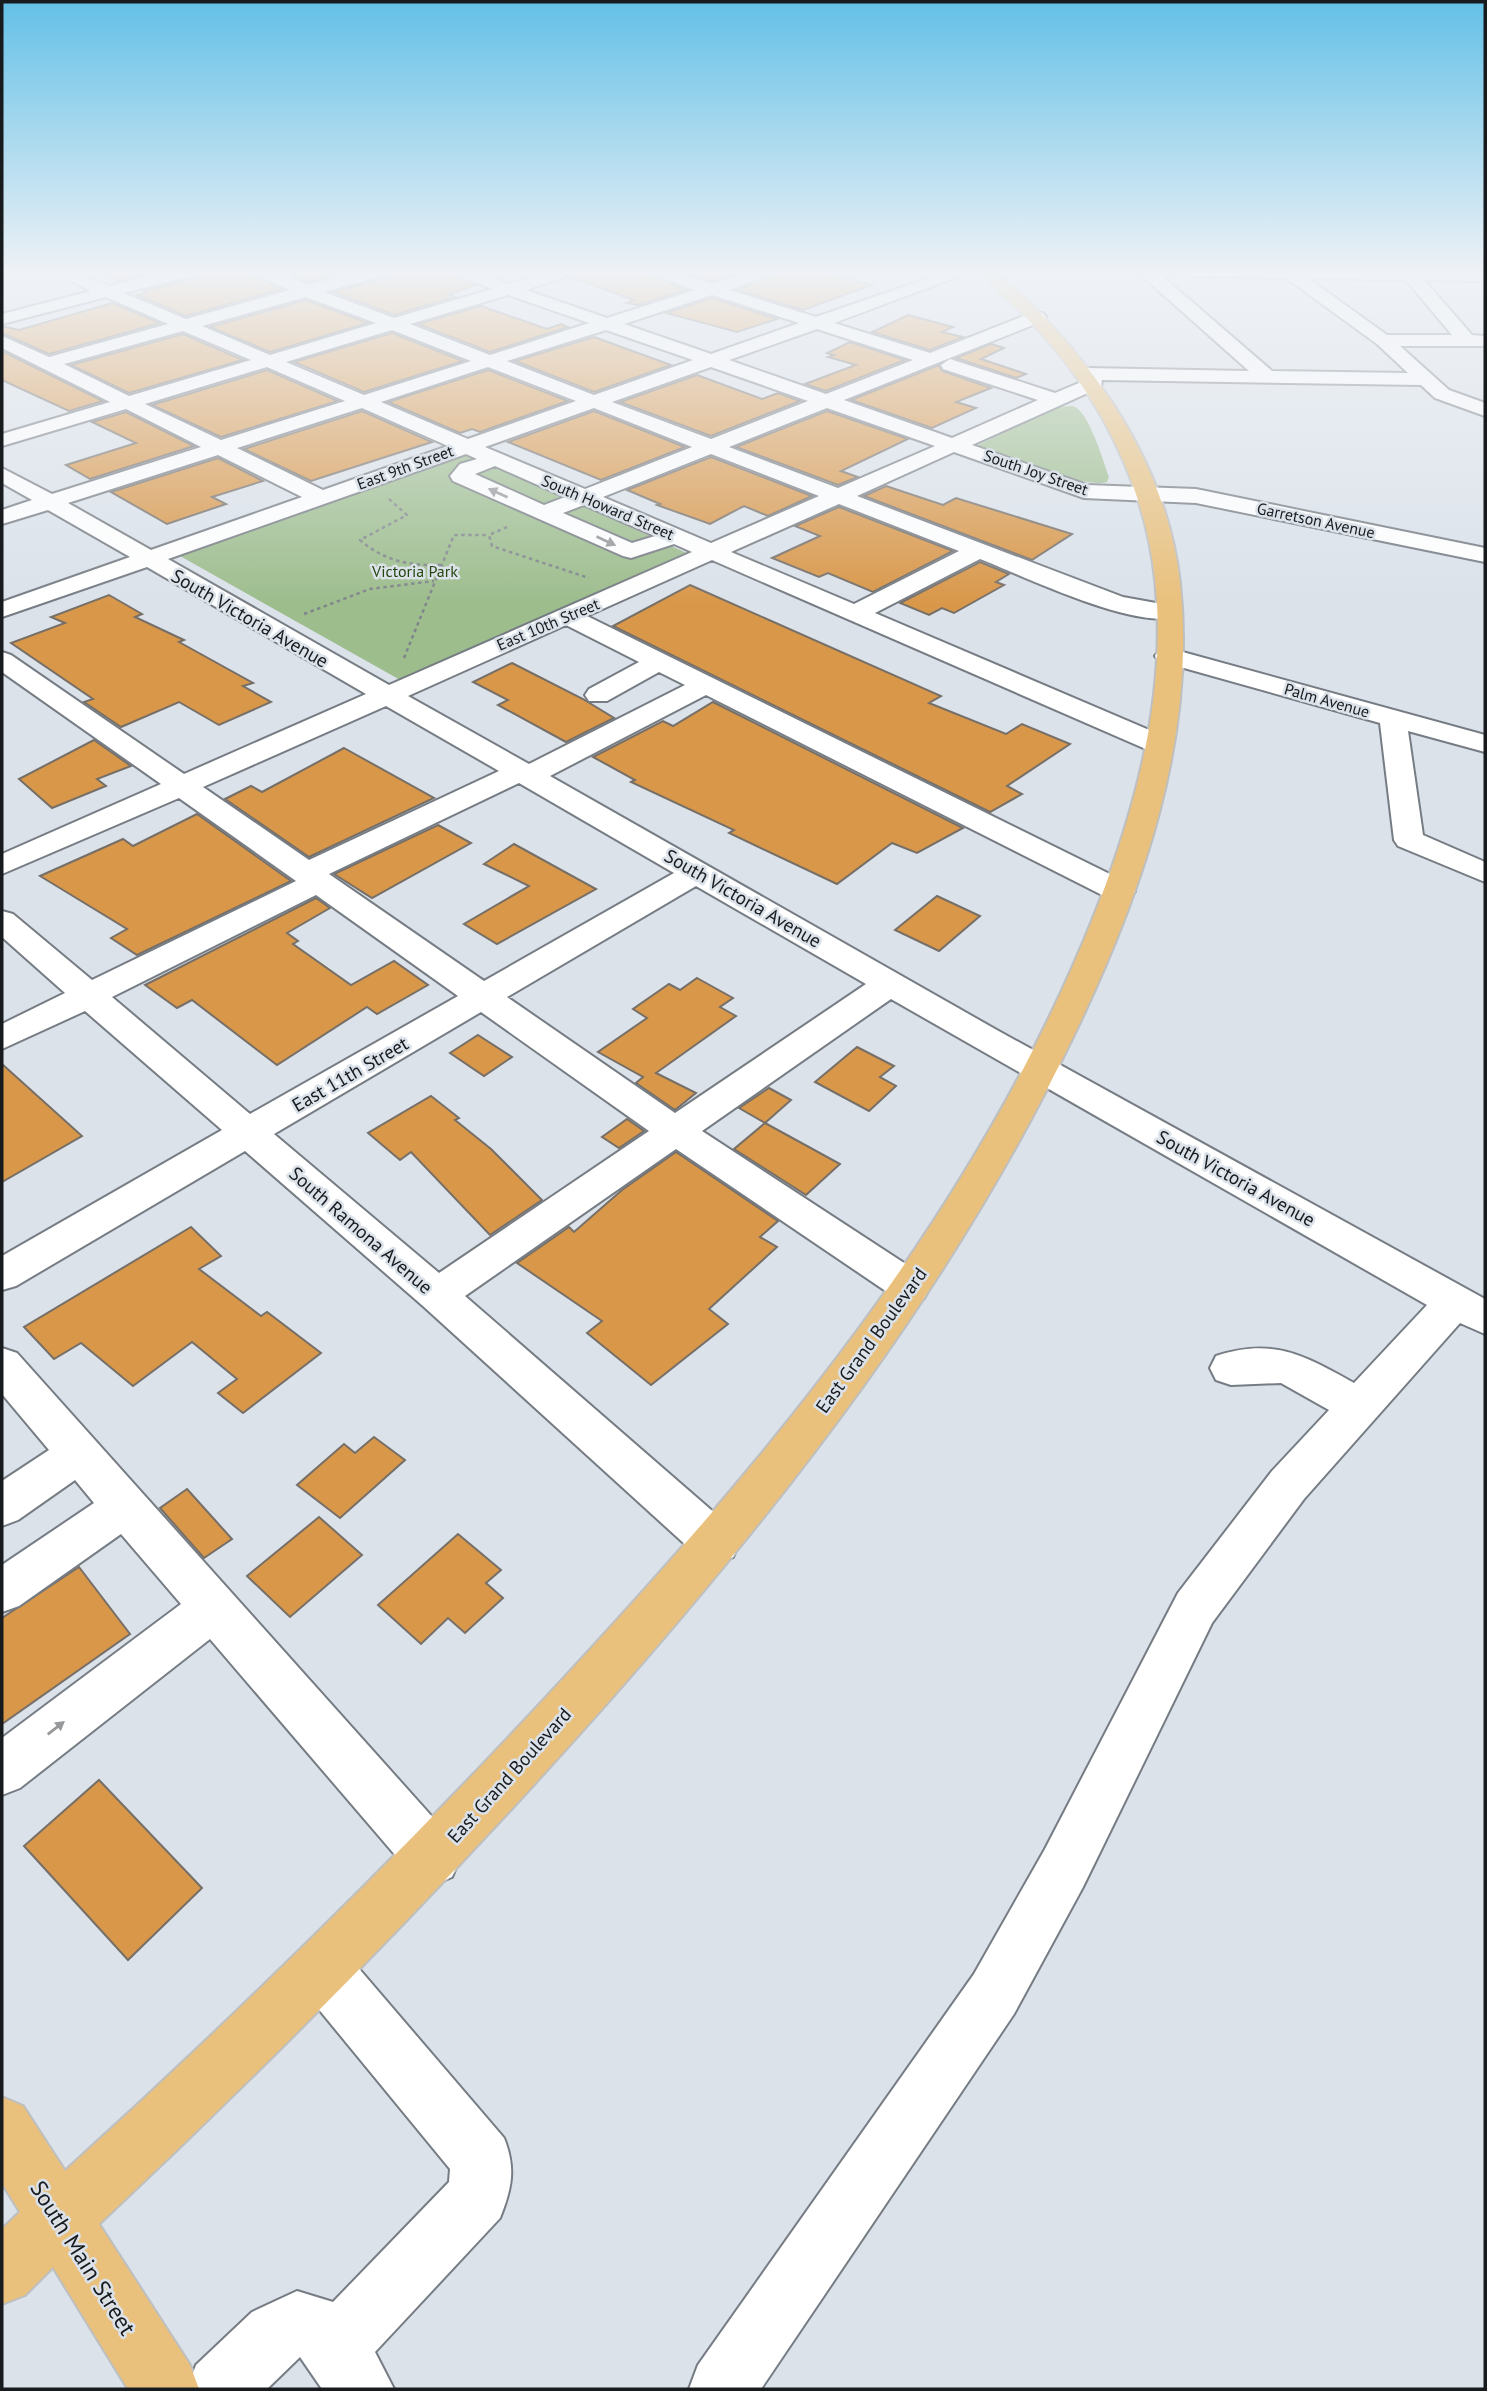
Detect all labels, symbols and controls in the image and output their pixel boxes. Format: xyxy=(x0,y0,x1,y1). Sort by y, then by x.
street label: East 9th Street xyxy=(354,440,456,494)
street label: South Joy Street xyxy=(981,445,1091,499)
street label: South Howard Street xyxy=(539,470,678,544)
one-way arrow xyxy=(487,487,508,498)
street label: Garretson Avenue xyxy=(1255,498,1377,542)
one-way arrow xyxy=(596,536,616,547)
park label: Victoria Park xyxy=(371,561,458,581)
street label: South Victoria Avenue xyxy=(167,563,333,673)
street label: East 10th Street xyxy=(494,593,603,655)
street label: Palm Avenue xyxy=(1282,678,1372,722)
street label: South Victoria Avenue xyxy=(660,843,826,953)
street label: East 11th Street xyxy=(288,1031,413,1117)
street label: South Victoria Avenue xyxy=(1153,1124,1319,1232)
street label: South Ramona Avenue xyxy=(284,1161,438,1299)
street label: East Grand Boulevard xyxy=(810,1263,932,1417)
street label: East Grand Boulevard xyxy=(442,1702,576,1848)
one-way arrow xyxy=(47,1722,65,1736)
street label: South Main Street xyxy=(24,2175,143,2341)

